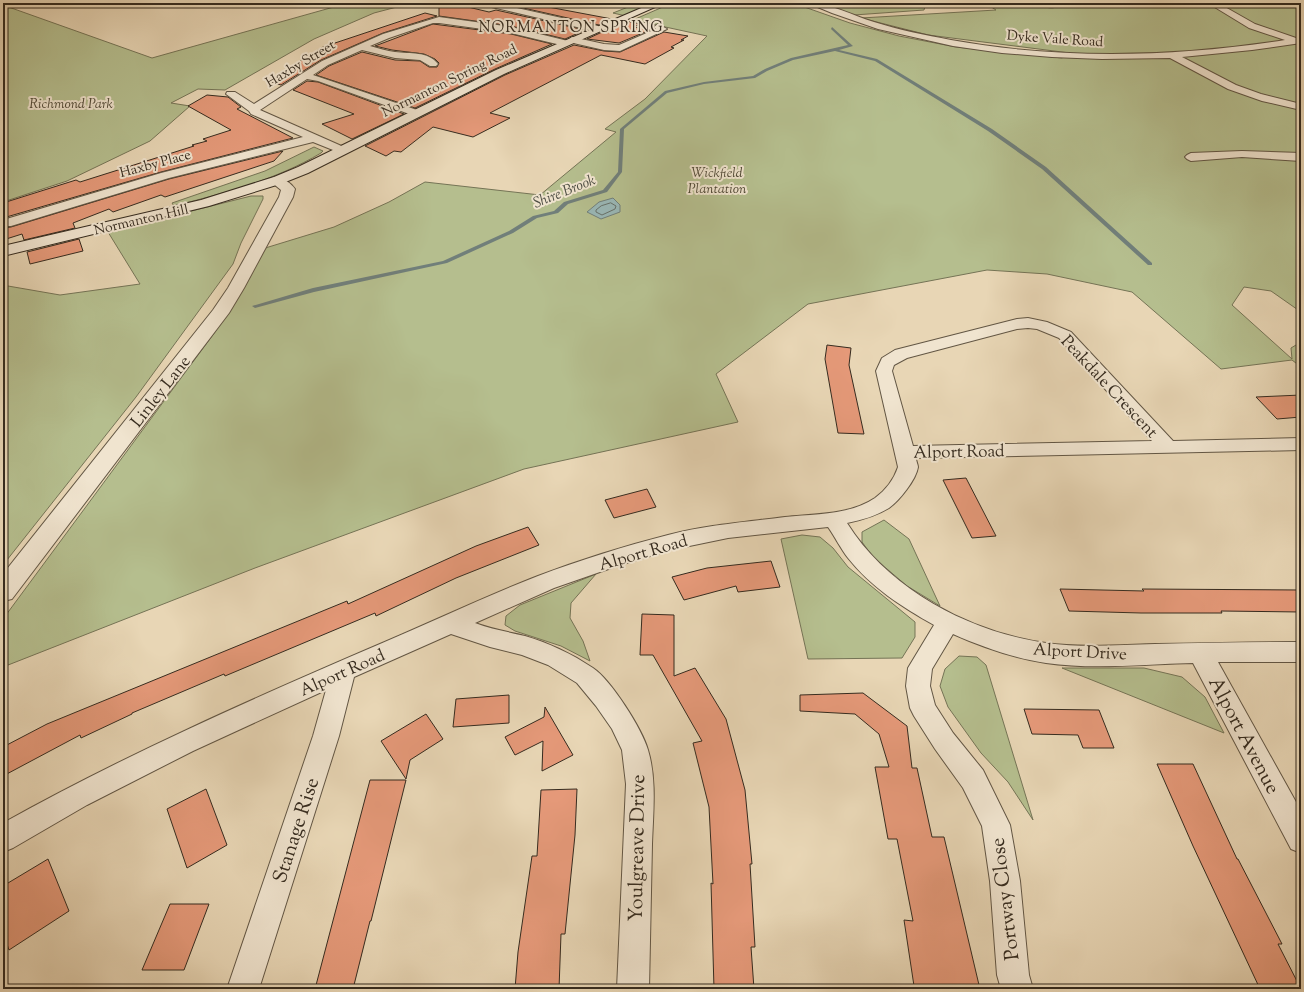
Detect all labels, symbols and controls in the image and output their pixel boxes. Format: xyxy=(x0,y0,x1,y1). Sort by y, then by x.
district label: NORMANTON SPRING xyxy=(478,18,664,39)
street label: Dyke Vale Road xyxy=(1006,27,1104,53)
street label: Haxby Street xyxy=(262,36,340,93)
street label: Normanton Spring Road xyxy=(379,40,521,123)
park label: Richmond Park xyxy=(29,95,113,115)
street label: Haxby Place xyxy=(118,146,193,184)
park label: Wickfield Plantation xyxy=(688,164,747,200)
water label: Shire Brook xyxy=(530,170,599,214)
street label: Normanton Hill xyxy=(92,200,191,242)
street label: Peakdale Crescent xyxy=(1054,331,1163,444)
street label: Linley Lane xyxy=(126,351,197,433)
street label: Alport Road xyxy=(913,440,1005,466)
street label: Alport Road xyxy=(596,530,691,578)
street label: Alport Drive xyxy=(1032,639,1127,667)
street label: Alport Road xyxy=(296,644,390,703)
street label: Alport Avenue xyxy=(1200,672,1286,800)
street label: Stanage Rise xyxy=(267,774,328,887)
street label: Youlgreave Drive xyxy=(623,774,654,922)
street label: Portway Close xyxy=(985,836,1028,962)

